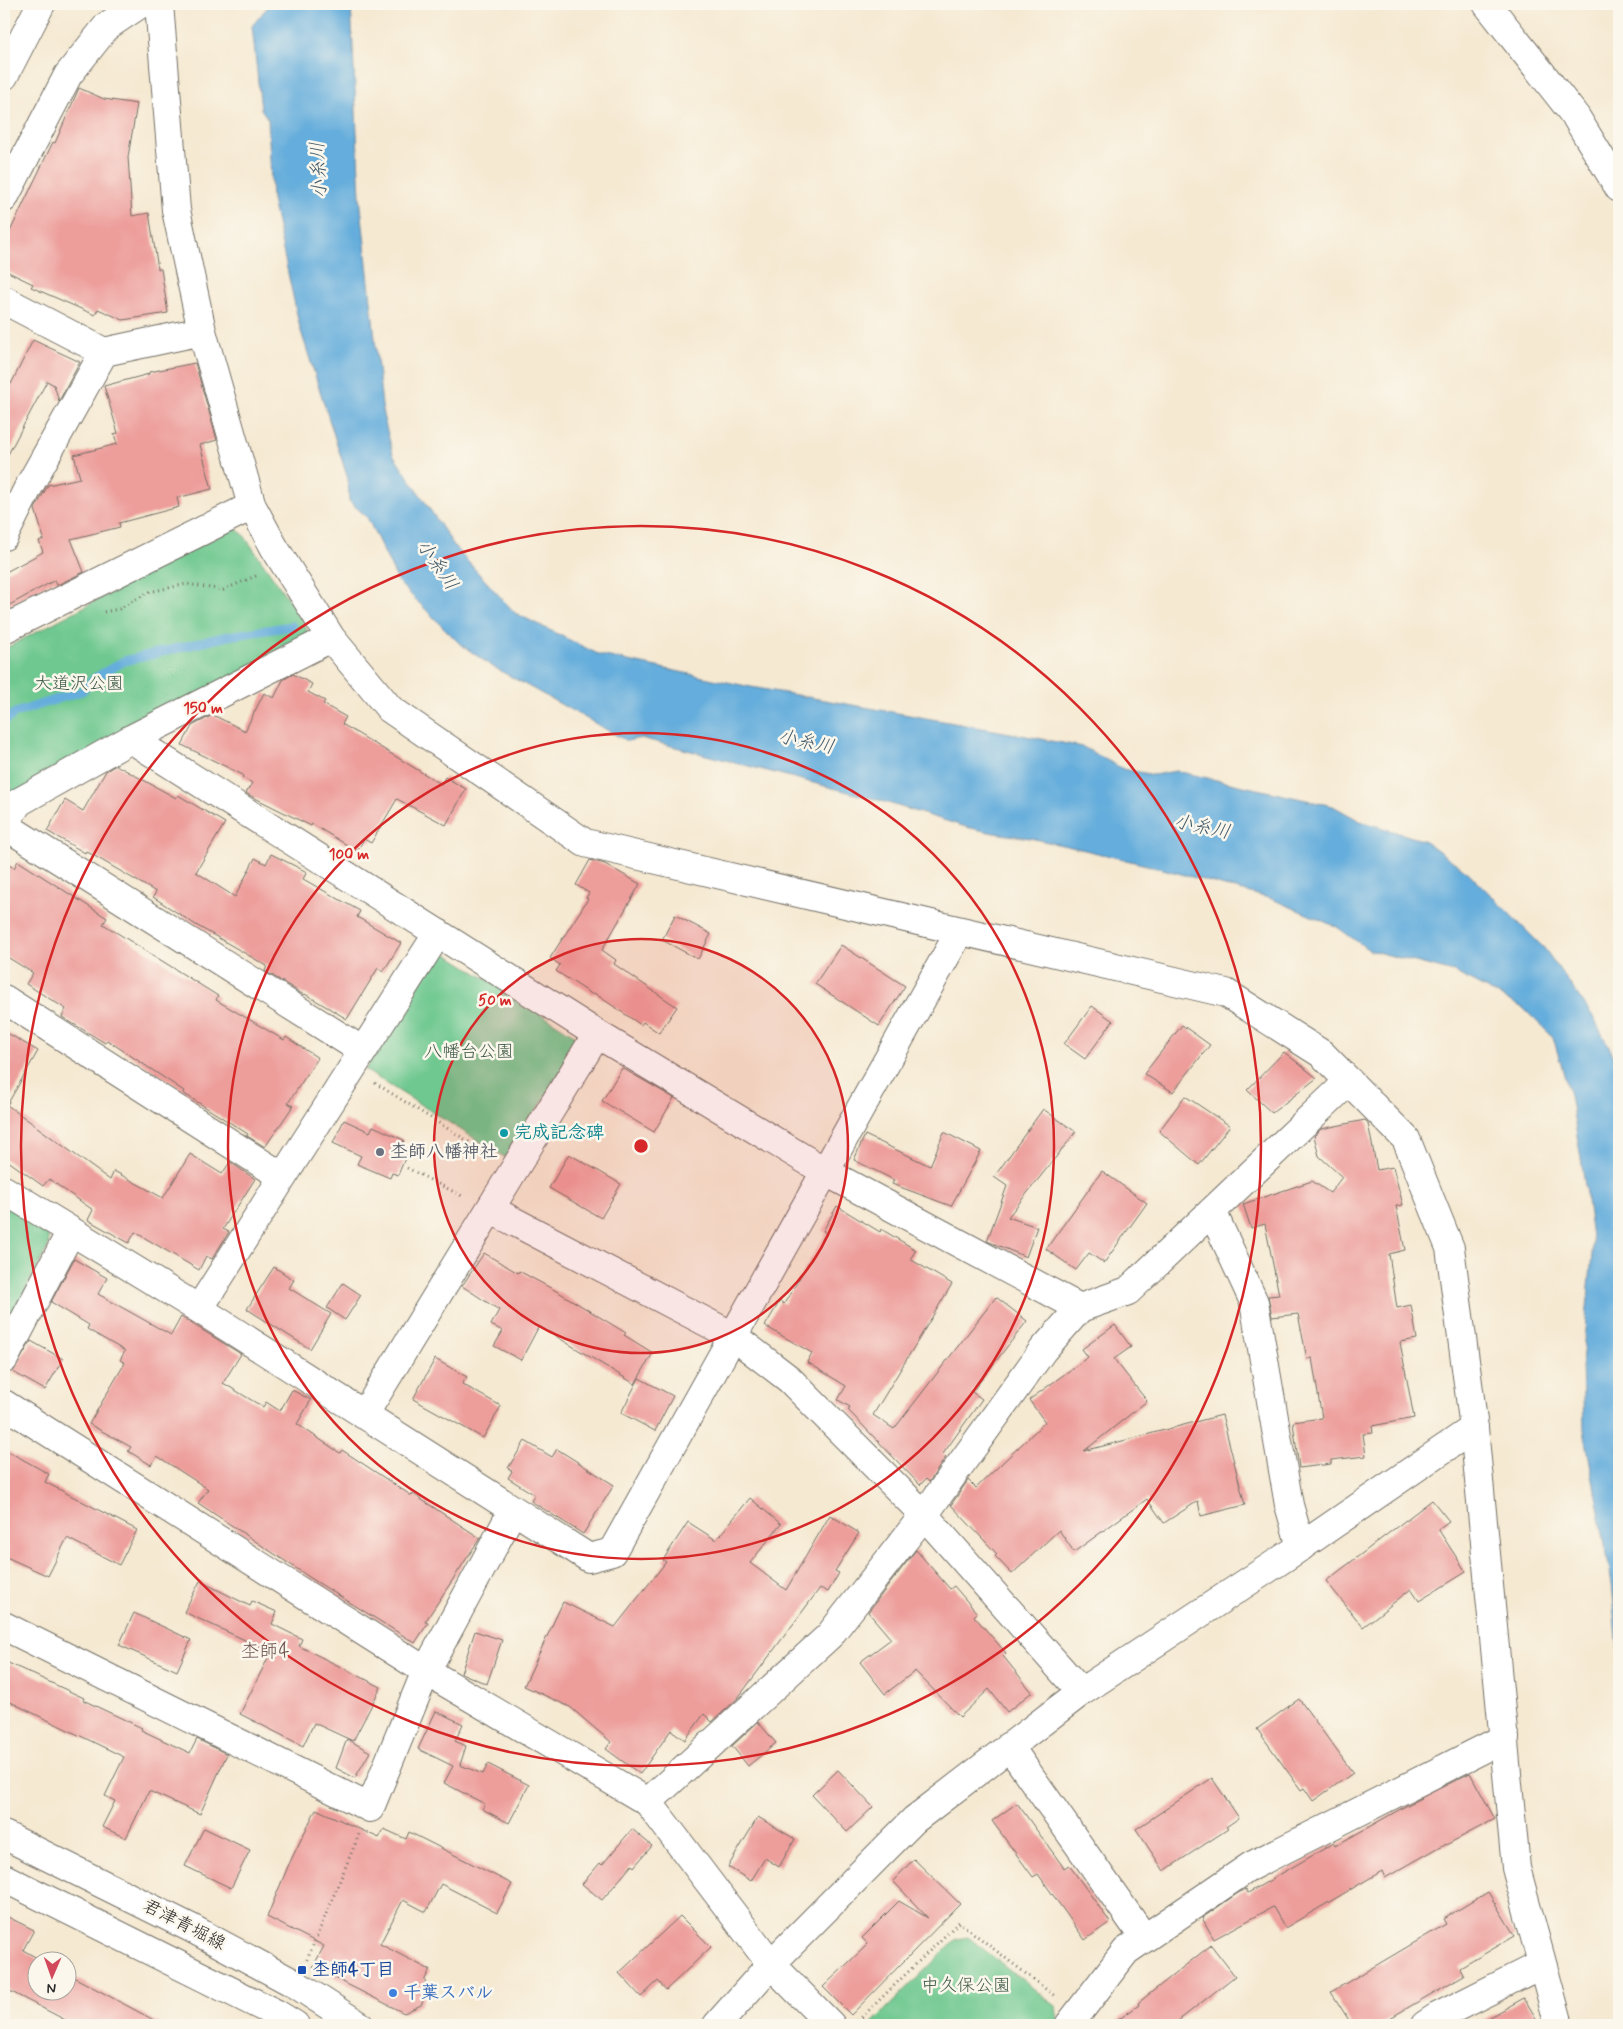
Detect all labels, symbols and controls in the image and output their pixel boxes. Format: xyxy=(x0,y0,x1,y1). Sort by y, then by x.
water label: 小糸川 xyxy=(305,141,333,199)
water label: 小糸川 xyxy=(410,534,464,596)
park label: 大道沢公園 xyxy=(34,672,124,696)
text: 150 m xyxy=(183,699,223,719)
water label: 小糸川 xyxy=(776,724,836,760)
water label: 小糸川 xyxy=(1172,809,1232,845)
text: 100 m xyxy=(329,845,369,865)
text: 50 m xyxy=(478,991,512,1011)
park label: 八幡台公園 xyxy=(424,1040,514,1064)
place label: 完成記念碑 xyxy=(514,1121,604,1145)
marker: 完成記念碑 xyxy=(498,1127,510,1139)
centre of rings xyxy=(632,1137,650,1155)
place label: 杢師八幡神社 xyxy=(390,1140,498,1164)
marker: 杢師八幡神社 xyxy=(374,1146,386,1158)
district label: 杢師4 xyxy=(240,1639,290,1664)
street label: 君津青堀線 xyxy=(138,1894,230,1956)
north arrow xyxy=(28,1952,78,2002)
place label: 杢師4丁目 xyxy=(312,1958,394,1982)
marker: 杢師4丁目 xyxy=(296,1964,308,1976)
park label: 中久保公園 xyxy=(921,1974,1011,1998)
text: N xyxy=(47,1979,57,1997)
place label: 千葉スバル xyxy=(403,1981,493,2005)
marker: 千葉スバル xyxy=(387,1987,399,1999)

